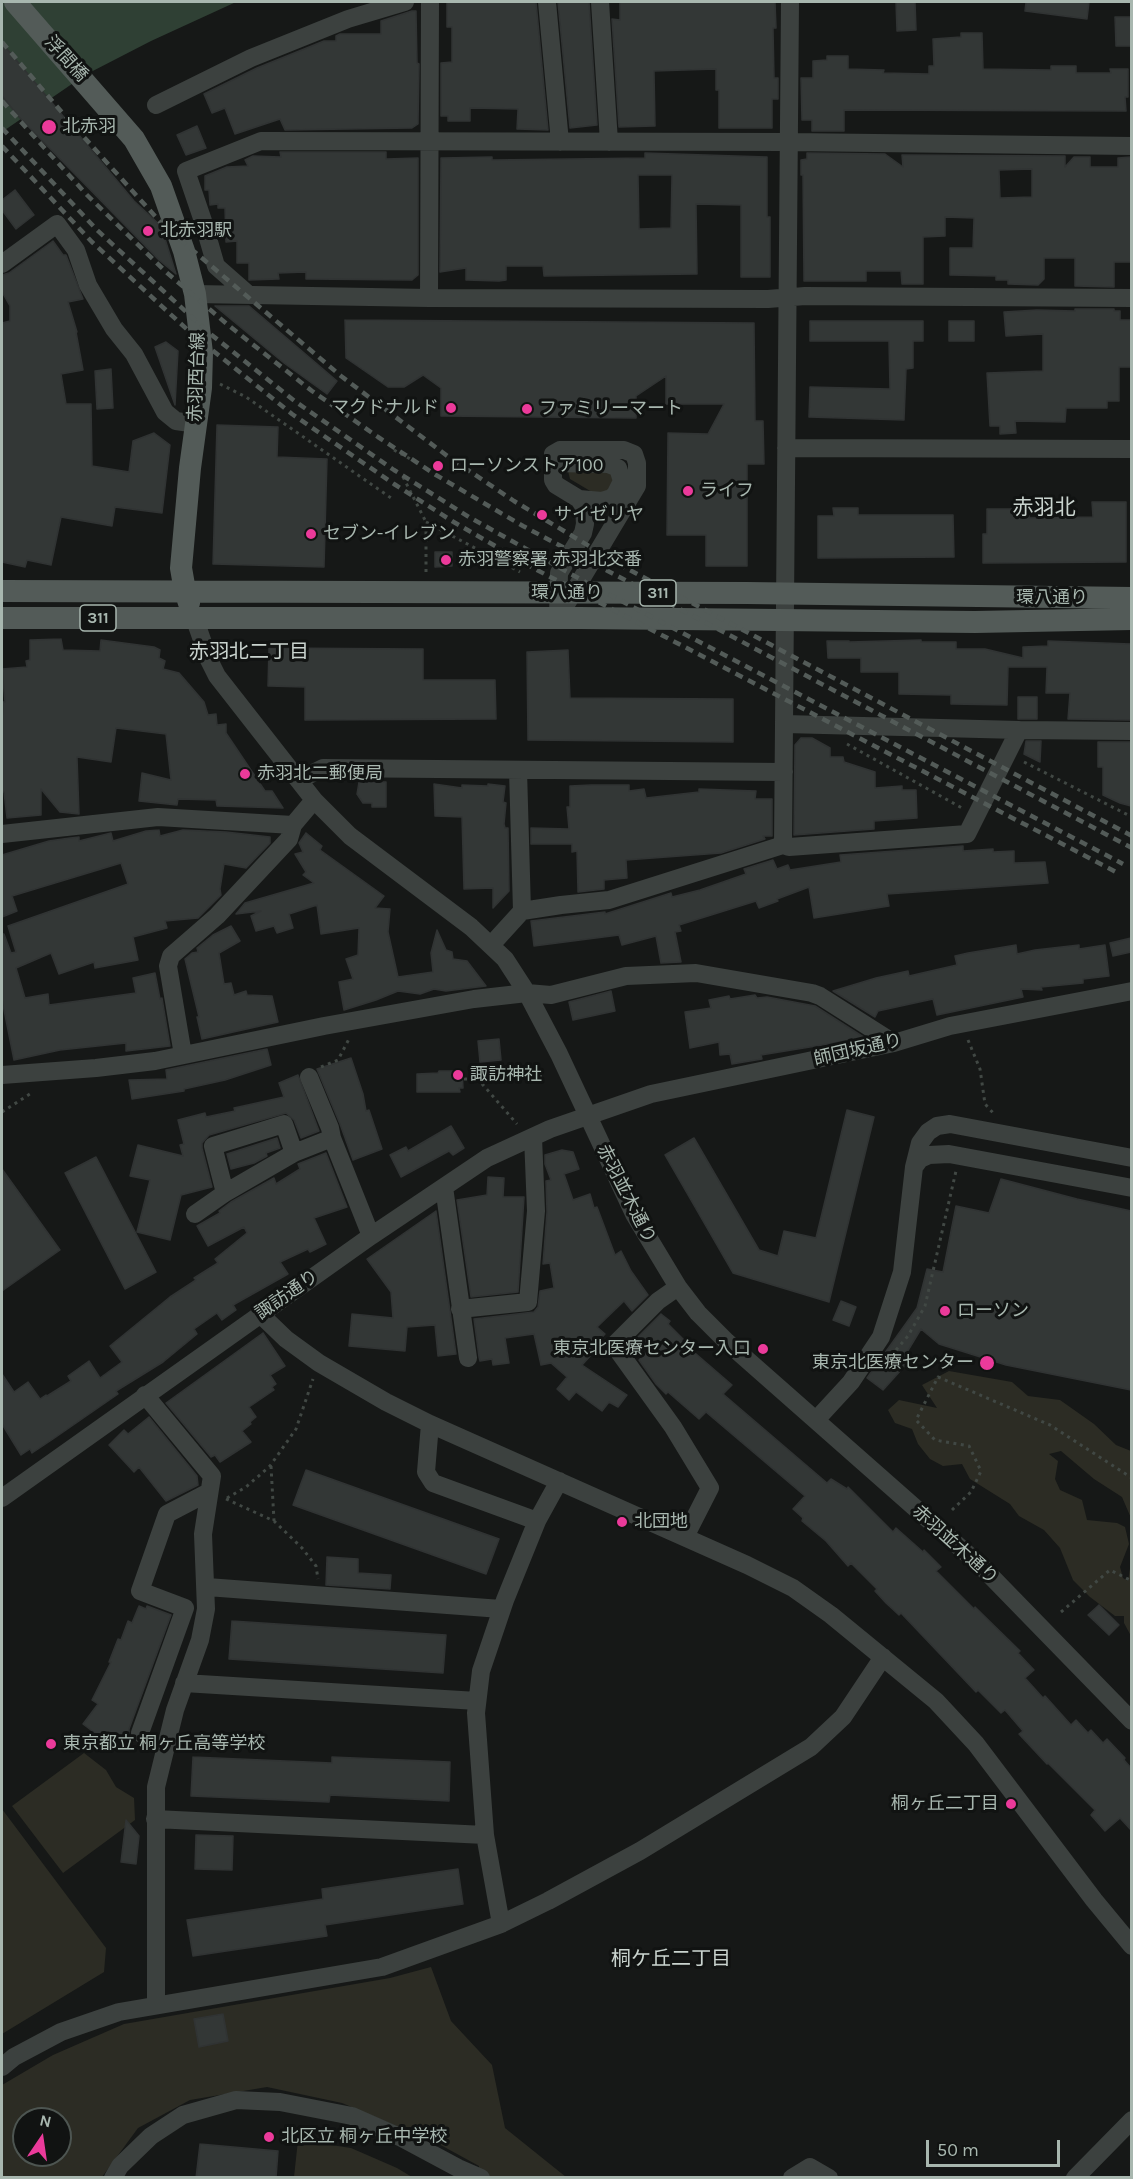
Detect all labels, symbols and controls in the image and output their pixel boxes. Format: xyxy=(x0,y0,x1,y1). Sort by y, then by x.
street label: 浮間橋 xyxy=(40,32,92,86)
place label: 北赤羽 xyxy=(62,116,116,138)
marker: 北赤羽 xyxy=(40,118,58,136)
place label: 北赤羽駅 xyxy=(160,220,232,242)
marker: 北赤羽駅 xyxy=(141,224,155,238)
street label: 赤羽西台線 xyxy=(185,332,209,422)
place label: マクドナルド xyxy=(331,397,439,419)
place label: ファミリーマート xyxy=(539,398,683,420)
marker: マクドナルド xyxy=(444,401,458,415)
marker: ファミリーマート xyxy=(520,402,534,416)
place label: ローソンストア100 xyxy=(450,455,603,477)
marker: ローソンストア100 xyxy=(431,459,445,473)
place label: ライフ xyxy=(700,480,754,502)
marker: ライフ xyxy=(681,484,695,498)
district label: 赤羽北 xyxy=(1013,495,1075,521)
place label: サイゼリヤ xyxy=(554,504,644,526)
marker: サイゼリヤ xyxy=(535,508,549,522)
place label: セブン-イレブン xyxy=(323,523,455,545)
marker: セブン-イレブン xyxy=(304,527,318,541)
place label: 赤羽警察署 赤羽北交番 xyxy=(458,549,642,571)
marker: 赤羽警察署 赤羽北交番 xyxy=(439,553,453,567)
road number: 311 xyxy=(640,580,676,606)
street label: 環八通り xyxy=(531,582,603,604)
street label: 環八通り xyxy=(1016,587,1088,609)
road number: 311 xyxy=(80,605,116,631)
district label: 赤羽北二丁目 xyxy=(189,640,309,664)
place label: 赤羽北二郵便局 xyxy=(257,763,383,785)
marker: 赤羽北二郵便局 xyxy=(238,767,252,781)
street label: 師団坂通り xyxy=(812,1029,904,1071)
place label: 諏訪神社 xyxy=(470,1064,542,1086)
marker: 諏訪神社 xyxy=(451,1068,465,1082)
street label: 赤羽並木通り xyxy=(592,1141,660,1247)
street label: 諏訪通り xyxy=(251,1266,323,1324)
place label: ローソン xyxy=(957,1300,1029,1322)
marker: ローソン xyxy=(938,1304,952,1318)
place label: 東京北医療センター入口 xyxy=(553,1338,751,1360)
marker: 東京北医療センター入口 xyxy=(756,1342,770,1356)
place label: 東京北医療センター xyxy=(812,1352,974,1374)
marker: 東京北医療センター xyxy=(978,1354,996,1372)
street label: 赤羽並木通り xyxy=(908,1501,1002,1589)
place label: 北団地 xyxy=(634,1511,688,1533)
marker: 北団地 xyxy=(615,1515,629,1529)
place label: 東京都立 桐ヶ丘高等学校 xyxy=(63,1733,265,1755)
marker: 東京都立 桐ヶ丘高等学校 xyxy=(44,1737,58,1751)
place label: 桐ヶ丘二丁目 xyxy=(891,1793,999,1815)
marker: 桐ヶ丘二丁目 xyxy=(1004,1797,1018,1811)
district label: 桐ケ丘二丁目 xyxy=(611,1947,731,1971)
north arrow xyxy=(12,2107,72,2167)
text: N xyxy=(38,2110,53,2131)
place label: 北区立 桐ヶ丘中学校 xyxy=(281,2126,447,2148)
scale bar xyxy=(929,2128,1062,2166)
marker: 北区立 桐ヶ丘中学校 xyxy=(262,2130,276,2144)
text: 50 m xyxy=(937,2139,979,2161)

